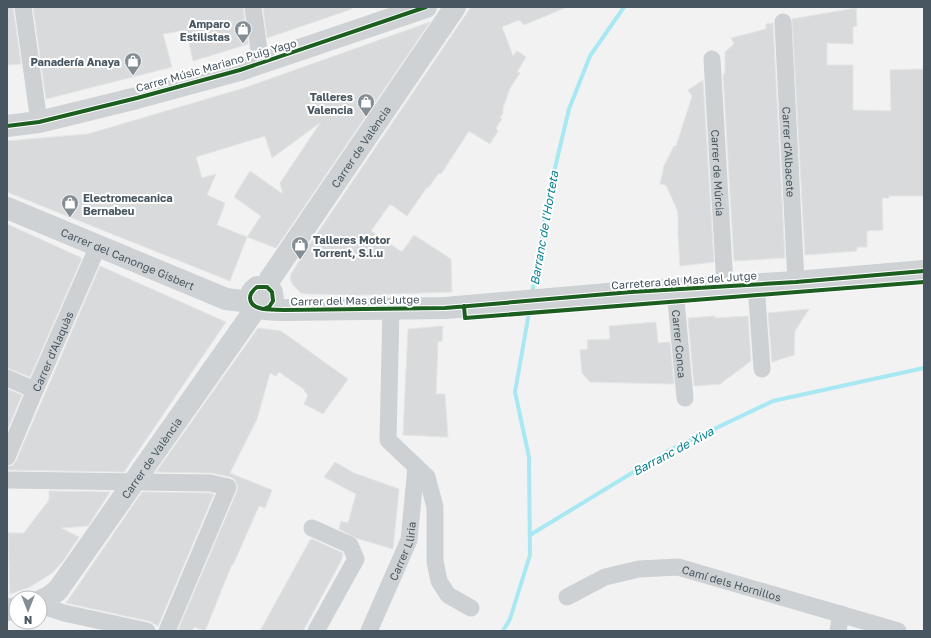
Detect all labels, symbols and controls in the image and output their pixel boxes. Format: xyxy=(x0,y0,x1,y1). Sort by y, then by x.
place label: Amparo Estilistas xyxy=(180,17,230,43)
shop icon: Amparo Estilistas xyxy=(233,19,253,44)
street label: Carrer Músic Mariano Puig Yago xyxy=(134,36,298,94)
shop icon: Panadería Anaya xyxy=(123,51,143,76)
place label: Panadería Anaya xyxy=(30,55,120,68)
place label: Talleres Valencia xyxy=(307,90,353,116)
shop icon: Talleres Valencia xyxy=(356,92,376,117)
street label: Carrer de València xyxy=(328,103,393,190)
street label: Carrer d'Albacete xyxy=(781,106,798,198)
street label: Carrer de Múrcia xyxy=(710,129,727,217)
water label: Barranc de l'Horteta xyxy=(527,169,562,286)
place label: Electromecanica Bernabeu xyxy=(83,191,173,217)
shop icon: Electromecanica Bernabeu xyxy=(60,193,80,218)
street label: Carrer del Canonge Gisbert xyxy=(59,225,197,292)
place label: Talleres Motor Torrent, S.l.u xyxy=(313,233,391,259)
shop icon: Talleres Motor Torrent, S.l.u xyxy=(290,235,310,260)
street label: Carretera del Mas del Jutge xyxy=(611,268,757,292)
street label: Carrer del Mas del Jutge xyxy=(290,292,420,308)
street label: Carrer d'Alaquàs xyxy=(29,309,75,393)
street label: Carrer Conca xyxy=(670,309,690,379)
street label: Carrer de València xyxy=(118,415,184,501)
water label: Barranc de Xiva xyxy=(630,423,717,479)
street label: Carrer Lliria xyxy=(386,521,417,582)
street label: Camí dels Hornillos xyxy=(681,562,783,603)
north arrow xyxy=(8,590,48,630)
text: N xyxy=(24,614,32,627)

